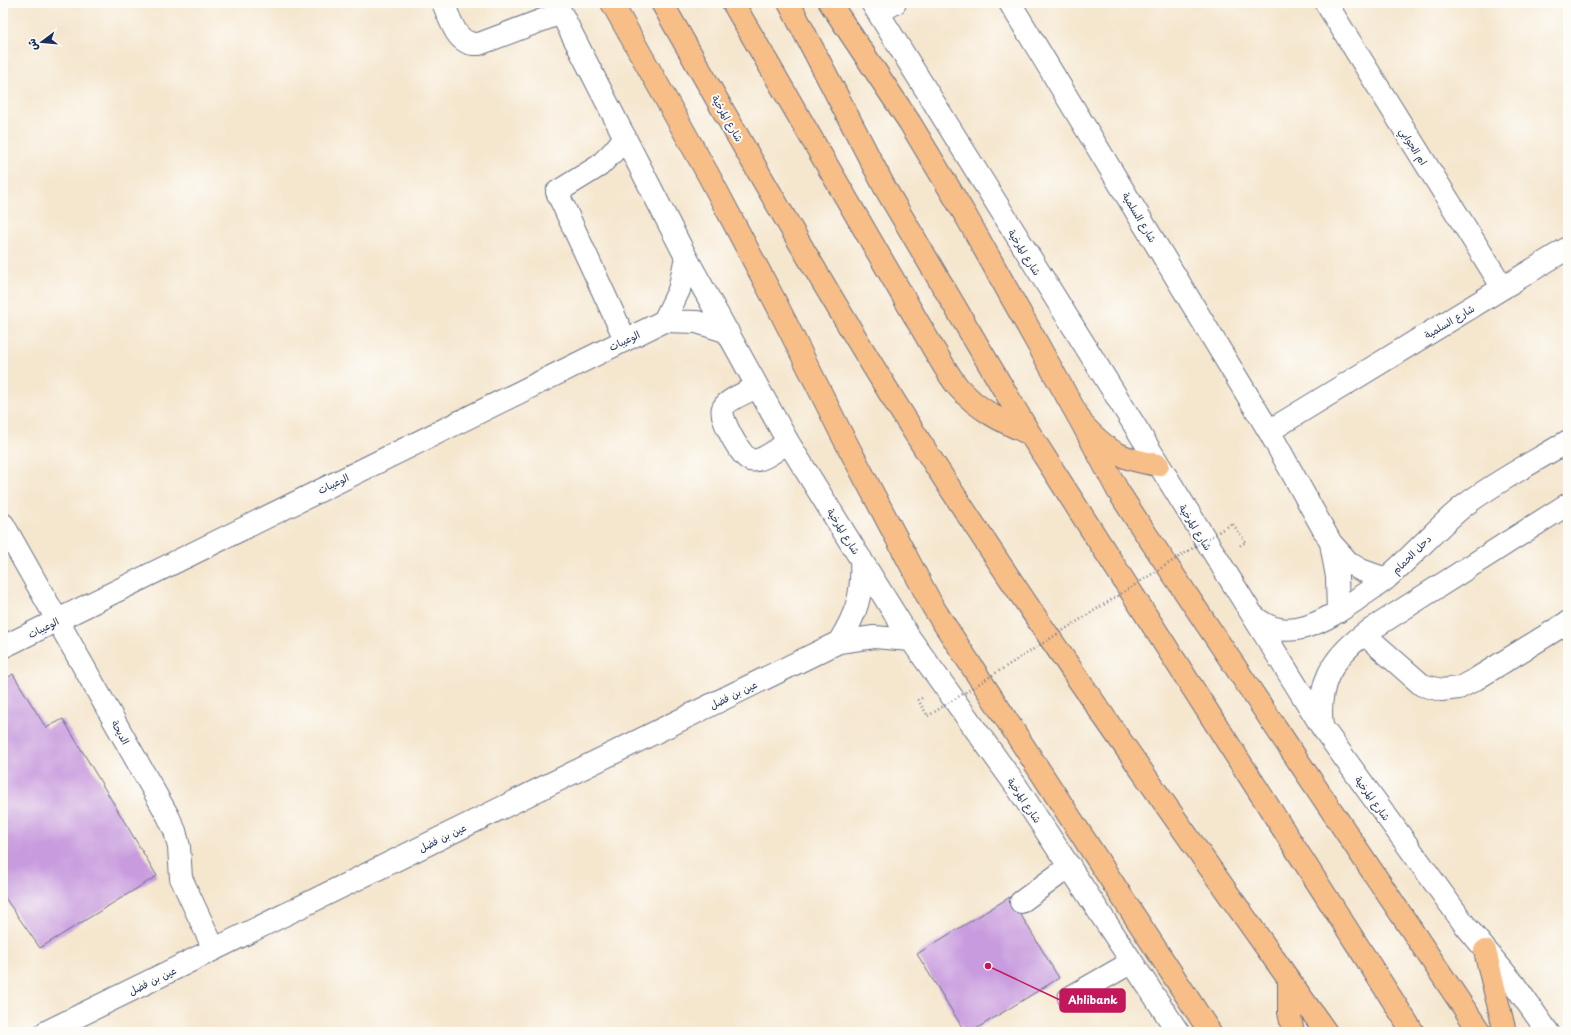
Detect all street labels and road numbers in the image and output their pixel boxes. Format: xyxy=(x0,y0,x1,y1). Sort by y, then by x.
street label: شارع المرخية xyxy=(708,92,748,145)
street label: ام الجوابي xyxy=(1394,124,1431,169)
street label: شارع السلمية xyxy=(1118,189,1161,246)
street label: شارع المرخية xyxy=(1004,226,1045,279)
street label: شارع السلمية xyxy=(1421,300,1478,343)
street label: الوعيبات xyxy=(606,326,642,355)
street label: الوعيبات xyxy=(315,469,351,498)
street label: شارع المرخية xyxy=(1175,501,1216,554)
street label: شارع المرخية xyxy=(823,505,864,558)
street label: دحل الحمام xyxy=(1388,531,1435,578)
street label: الوعيبات xyxy=(25,613,61,642)
street label: عين بن فضل xyxy=(707,676,759,712)
street label: الديحة xyxy=(108,717,134,747)
street label: شارع المرخية xyxy=(1351,773,1394,824)
street label: شارع المرخية xyxy=(1004,774,1046,826)
street label: عين بن فضل xyxy=(416,819,468,855)
street label: عين بن فضل xyxy=(126,962,178,998)

